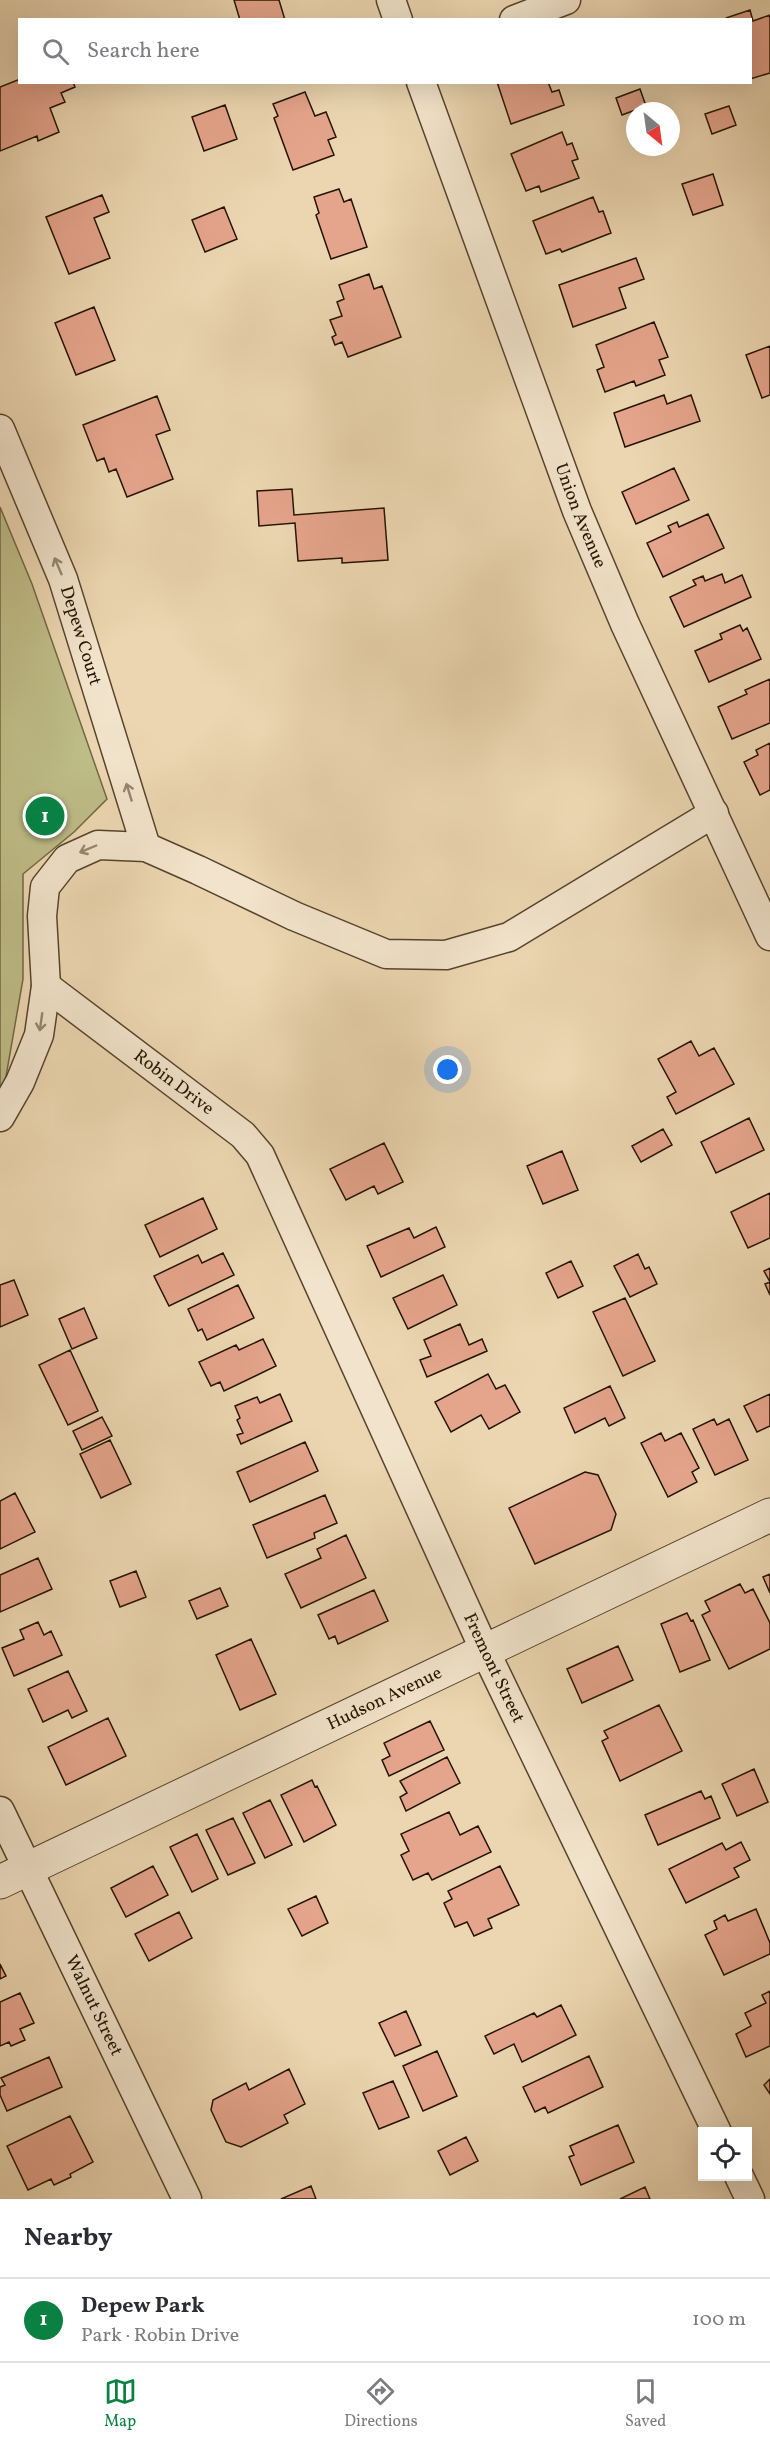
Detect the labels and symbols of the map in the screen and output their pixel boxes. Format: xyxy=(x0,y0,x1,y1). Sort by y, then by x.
north arrow xyxy=(626,102,680,156)
street label: Union Avenue xyxy=(548,460,612,572)
one-way arrow xyxy=(52,557,63,575)
street label: Depew Court xyxy=(53,583,108,688)
one-way arrow xyxy=(123,783,134,802)
pin: 1 xyxy=(26,794,64,838)
one-way arrow xyxy=(80,844,98,855)
one-way arrow xyxy=(35,1011,46,1031)
street label: Robin Drive xyxy=(128,1044,219,1121)
your location xyxy=(433,1055,462,1084)
street label: Fremont Street xyxy=(457,1609,530,1727)
street label: Hudson Avenue xyxy=(323,1661,446,1737)
street label: Walnut Street xyxy=(59,1951,129,2060)

